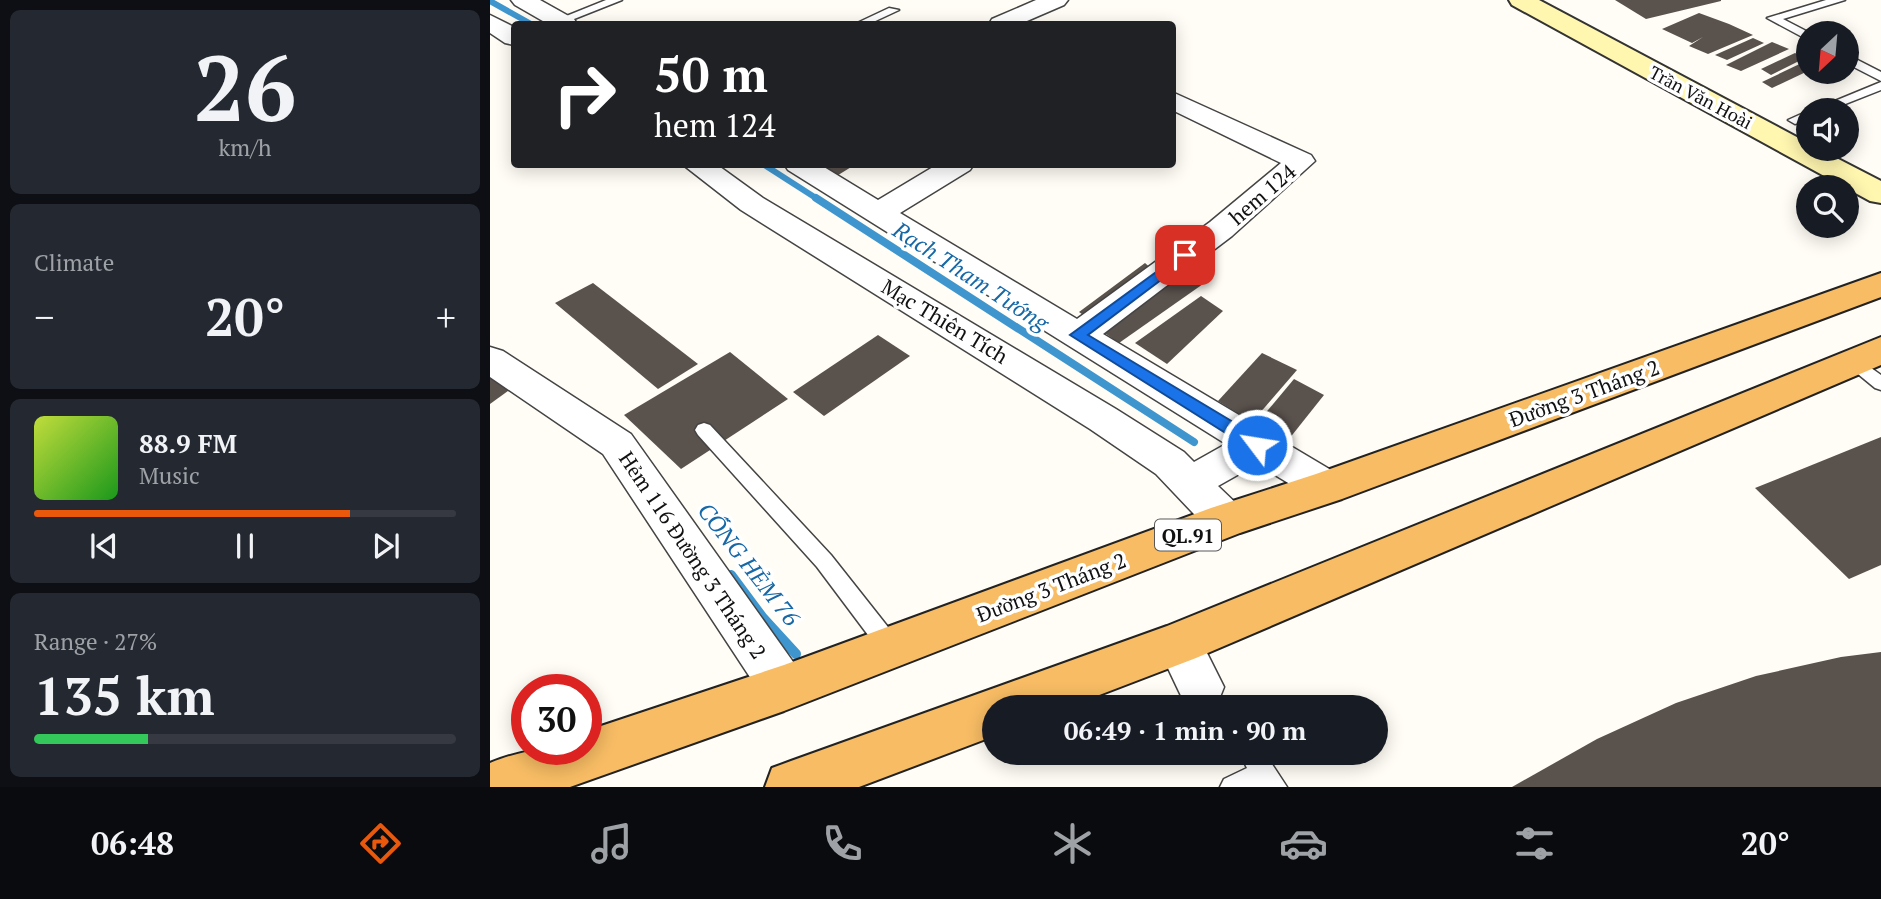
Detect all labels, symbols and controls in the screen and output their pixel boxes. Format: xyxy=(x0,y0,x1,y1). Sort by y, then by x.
north arrow xyxy=(1796,21,1858,84)
map controls xyxy=(1796,21,1859,238)
text: 26 xyxy=(194,26,296,147)
text: 50 m xyxy=(654,41,768,106)
icon: right xyxy=(539,49,630,140)
street label: Trần Văn Hoài xyxy=(1645,60,1757,134)
button: sound xyxy=(1796,98,1859,161)
text: hem 124 xyxy=(654,104,775,146)
text: km/h xyxy=(218,132,272,163)
street label: hem 124 xyxy=(1223,157,1302,231)
button: search xyxy=(1796,175,1859,238)
water label: Rạch Tham Tướng xyxy=(886,214,1056,339)
pin xyxy=(1155,225,1215,285)
icon: arrive xyxy=(1166,236,1204,274)
text: Climate xyxy=(34,247,114,278)
street label: Mạc Thiên Tích xyxy=(877,272,1013,370)
text: 20° xyxy=(205,282,285,351)
text: − xyxy=(34,292,54,342)
text: + xyxy=(436,292,456,342)
street label: Đường 3 Tháng 2 xyxy=(1505,353,1663,433)
position arrow xyxy=(1220,408,1294,482)
text: 88.9 FM xyxy=(139,426,237,460)
street label: Hẻm 116 Đường 3 Tháng 2 xyxy=(613,446,773,664)
text: Music xyxy=(139,460,200,491)
water label: CỐNG HẺM 76 xyxy=(691,496,807,632)
road number: QL.91 xyxy=(1155,520,1221,550)
icon: previous xyxy=(85,527,123,565)
icon: pause xyxy=(226,527,264,565)
icon: next xyxy=(367,527,405,565)
street label: Đường 3 Tháng 2 xyxy=(972,546,1130,628)
text: Range · 27% xyxy=(34,626,157,657)
text: 135 km xyxy=(34,661,215,730)
speed limit sign: 30 xyxy=(511,674,602,765)
text: 06:49 · 1 min · 90 m xyxy=(1064,713,1306,747)
icon: directions xyxy=(356,819,405,868)
icon: music xyxy=(587,819,636,868)
icon: phone xyxy=(818,819,867,868)
icon: climate xyxy=(1048,819,1097,868)
icon: car xyxy=(1279,819,1328,868)
icon: filters xyxy=(1510,819,1559,868)
text: 06:48 xyxy=(91,822,174,864)
text: 20° xyxy=(1741,822,1790,864)

